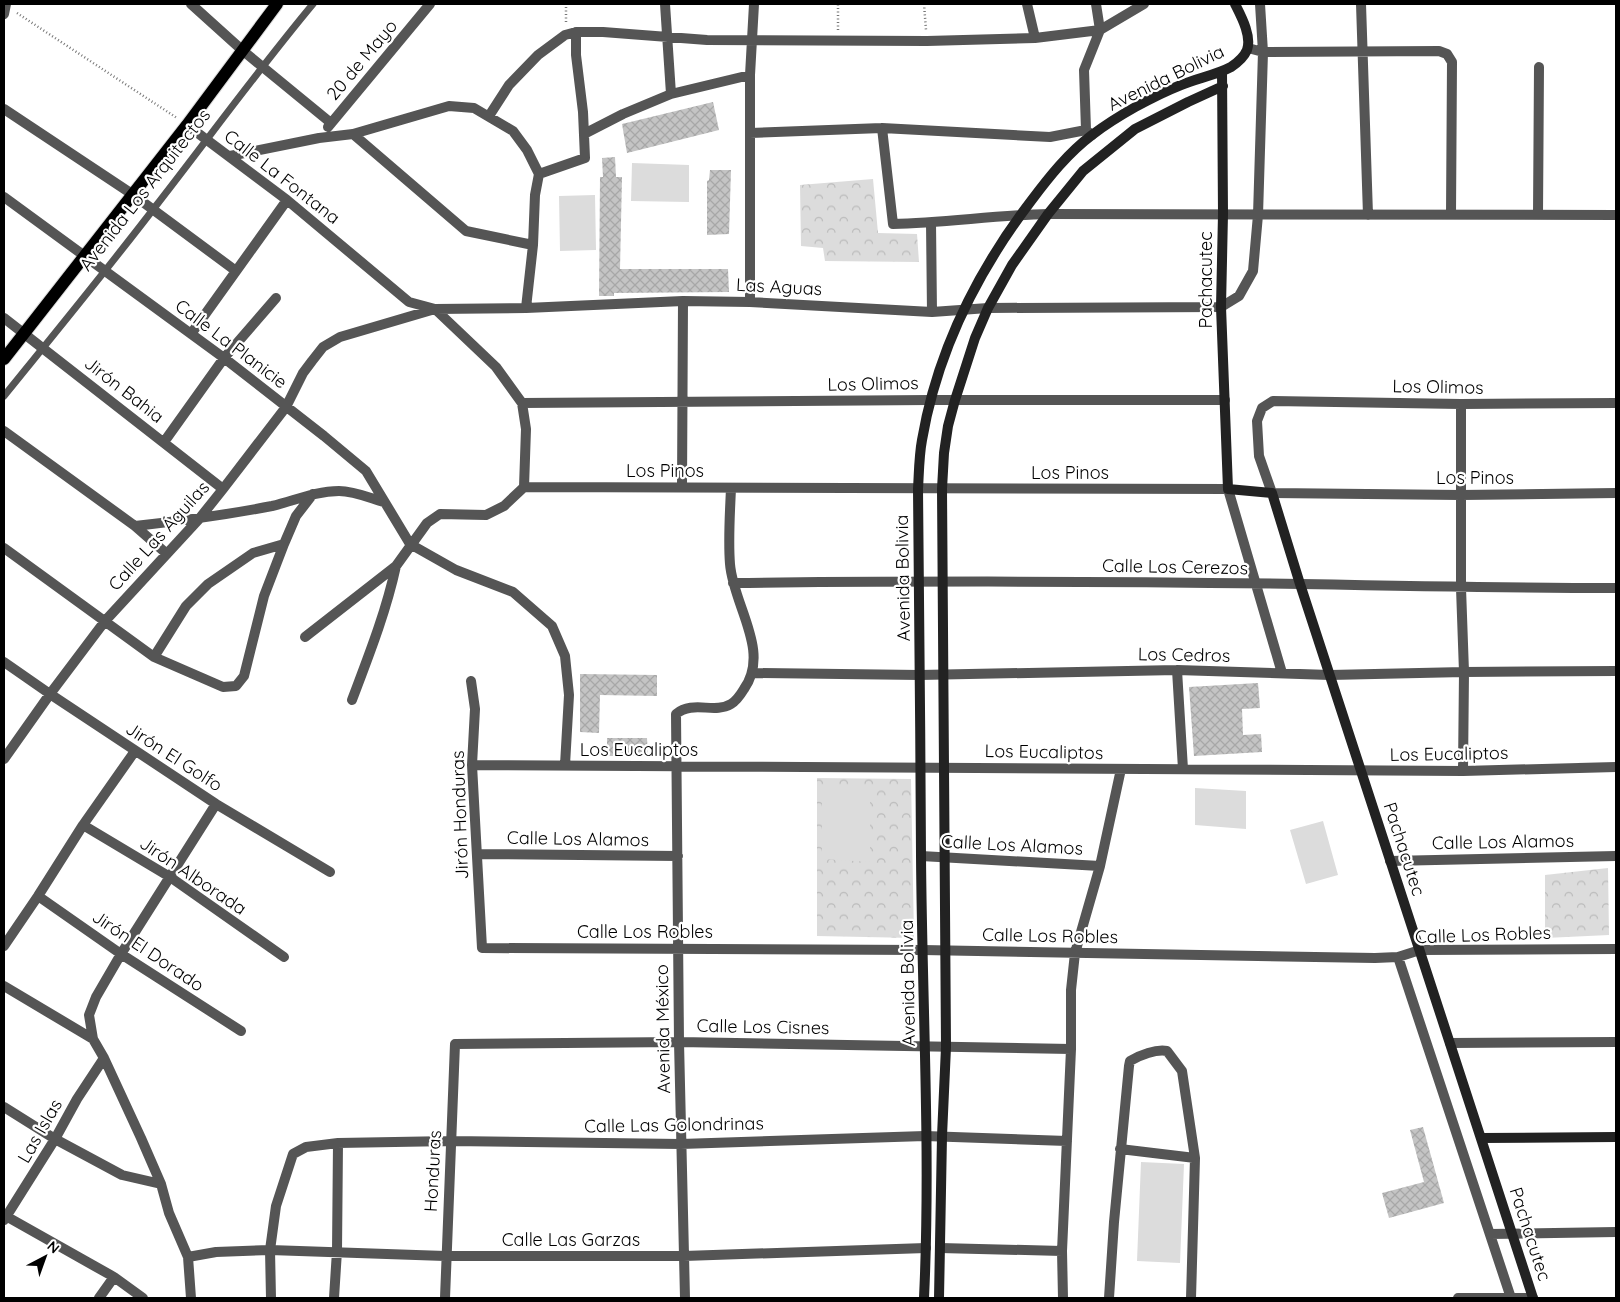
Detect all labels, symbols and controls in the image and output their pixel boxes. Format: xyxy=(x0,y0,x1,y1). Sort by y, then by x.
street label: 20 de Mayo xyxy=(321,15,402,105)
street label: Avenida Bolivia xyxy=(1104,39,1228,116)
street label: Avenida Los Arquitectos xyxy=(74,104,215,275)
street label: Calle La Fontana xyxy=(220,124,345,229)
street label: Pachacutec xyxy=(1194,231,1217,329)
street label: Las Aguas xyxy=(735,273,823,300)
street label: Calle La Planicie xyxy=(171,294,292,393)
street label: Jirón Bahia xyxy=(80,351,169,428)
street label: Los Olimos xyxy=(827,371,919,396)
street label: Los Olimos xyxy=(1392,374,1484,399)
street label: Los Pinos xyxy=(626,459,704,482)
street label: Los Pinos xyxy=(1031,461,1109,484)
street label: Los Pinos xyxy=(1436,466,1514,489)
street label: Calle Las Águilas xyxy=(103,476,214,595)
street label: Avenida Bolivia xyxy=(890,515,915,641)
street label: Calle Los Cerezos xyxy=(1102,554,1248,579)
street label: Los Cedros xyxy=(1138,642,1230,667)
street label: Jirón El Golfo xyxy=(122,717,227,796)
street label: Los Eucaliptos xyxy=(580,738,698,761)
street label: Los Eucaliptos xyxy=(985,739,1103,764)
street label: Los Eucaliptos xyxy=(1390,741,1508,766)
street label: Jirón Honduras xyxy=(446,750,473,880)
street label: Pachacutec xyxy=(1379,799,1430,899)
street label: Calle Los Alamos xyxy=(507,826,649,851)
street label: Calle Los Alamos xyxy=(940,829,1084,860)
street label: Calle Los Alamos xyxy=(1432,829,1574,854)
street label: Jirón Alborada xyxy=(135,831,251,920)
street label: Jirón El Dorado xyxy=(88,905,209,996)
street label: Calle Los Robles xyxy=(577,920,713,943)
street label: Avenida Bolivia xyxy=(895,920,920,1046)
street label: Calle Los Robles xyxy=(1415,921,1551,948)
street label: Calle Los Robles xyxy=(982,923,1118,948)
street label: Avenida México xyxy=(650,964,675,1094)
street label: Calle Los Cisnes xyxy=(696,1014,830,1039)
street label: Las Islas xyxy=(12,1095,67,1167)
street label: Calle Las Golondrinas xyxy=(584,1111,764,1138)
street label: Honduras xyxy=(419,1130,446,1212)
street label: Pachacutec xyxy=(1505,1184,1556,1284)
street label: Calle Las Garzas xyxy=(502,1228,640,1251)
north arrow xyxy=(20,1232,70,1282)
text: N xyxy=(44,1237,63,1257)

